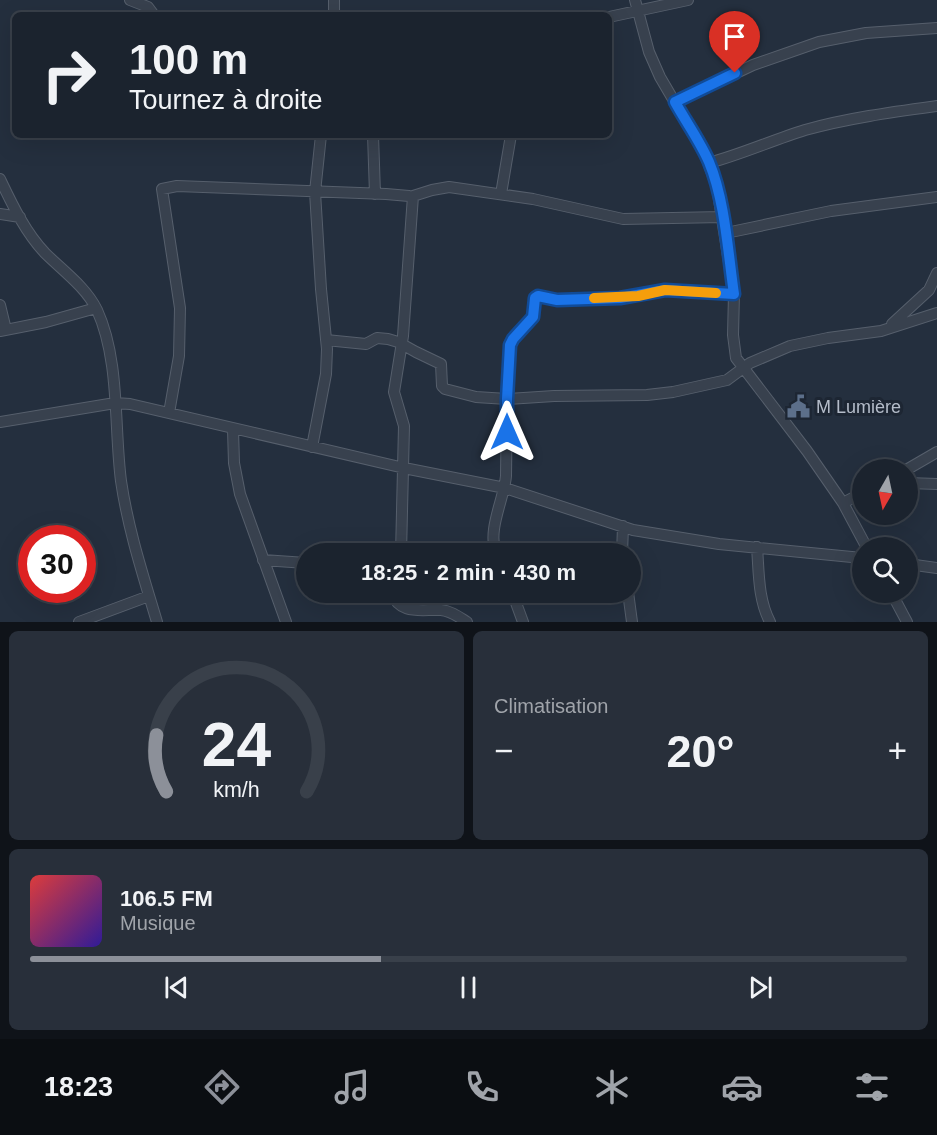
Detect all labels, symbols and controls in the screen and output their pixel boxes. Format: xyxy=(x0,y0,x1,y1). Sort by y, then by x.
pin xyxy=(709,11,760,73)
icon: arrive xyxy=(718,20,751,53)
icon: right xyxy=(30,36,108,114)
text: 100 m xyxy=(129,36,248,83)
text: Tournez à droite xyxy=(129,85,323,115)
public building icon: M Lumière xyxy=(785,394,811,420)
place label: M Lumière xyxy=(816,397,901,417)
position arrow xyxy=(475,400,539,464)
north arrow xyxy=(852,459,918,525)
map controls xyxy=(852,459,918,603)
speed limit sign: 30 xyxy=(18,525,96,603)
button: search xyxy=(852,537,918,603)
text: 18:25 · 2 min · 430 m xyxy=(361,560,576,585)
text: Climatisation xyxy=(494,695,608,717)
text: 24 xyxy=(202,710,271,779)
text: 20° xyxy=(666,726,735,777)
text: − xyxy=(494,732,513,769)
text: + xyxy=(888,732,907,769)
text: km/h xyxy=(213,779,260,803)
text: 106.5 FM xyxy=(120,886,213,911)
text: Musique xyxy=(120,912,196,934)
icon: previous xyxy=(160,971,193,1004)
icon: pause xyxy=(452,971,485,1004)
icon: next xyxy=(744,971,777,1004)
icon: directions xyxy=(201,1066,243,1108)
icon: music xyxy=(331,1066,373,1108)
icon: phone xyxy=(461,1066,503,1108)
icon: climate xyxy=(591,1066,633,1108)
icon: car xyxy=(721,1066,763,1108)
icon: filters xyxy=(851,1066,893,1108)
text: 18:23 xyxy=(44,1072,113,1102)

